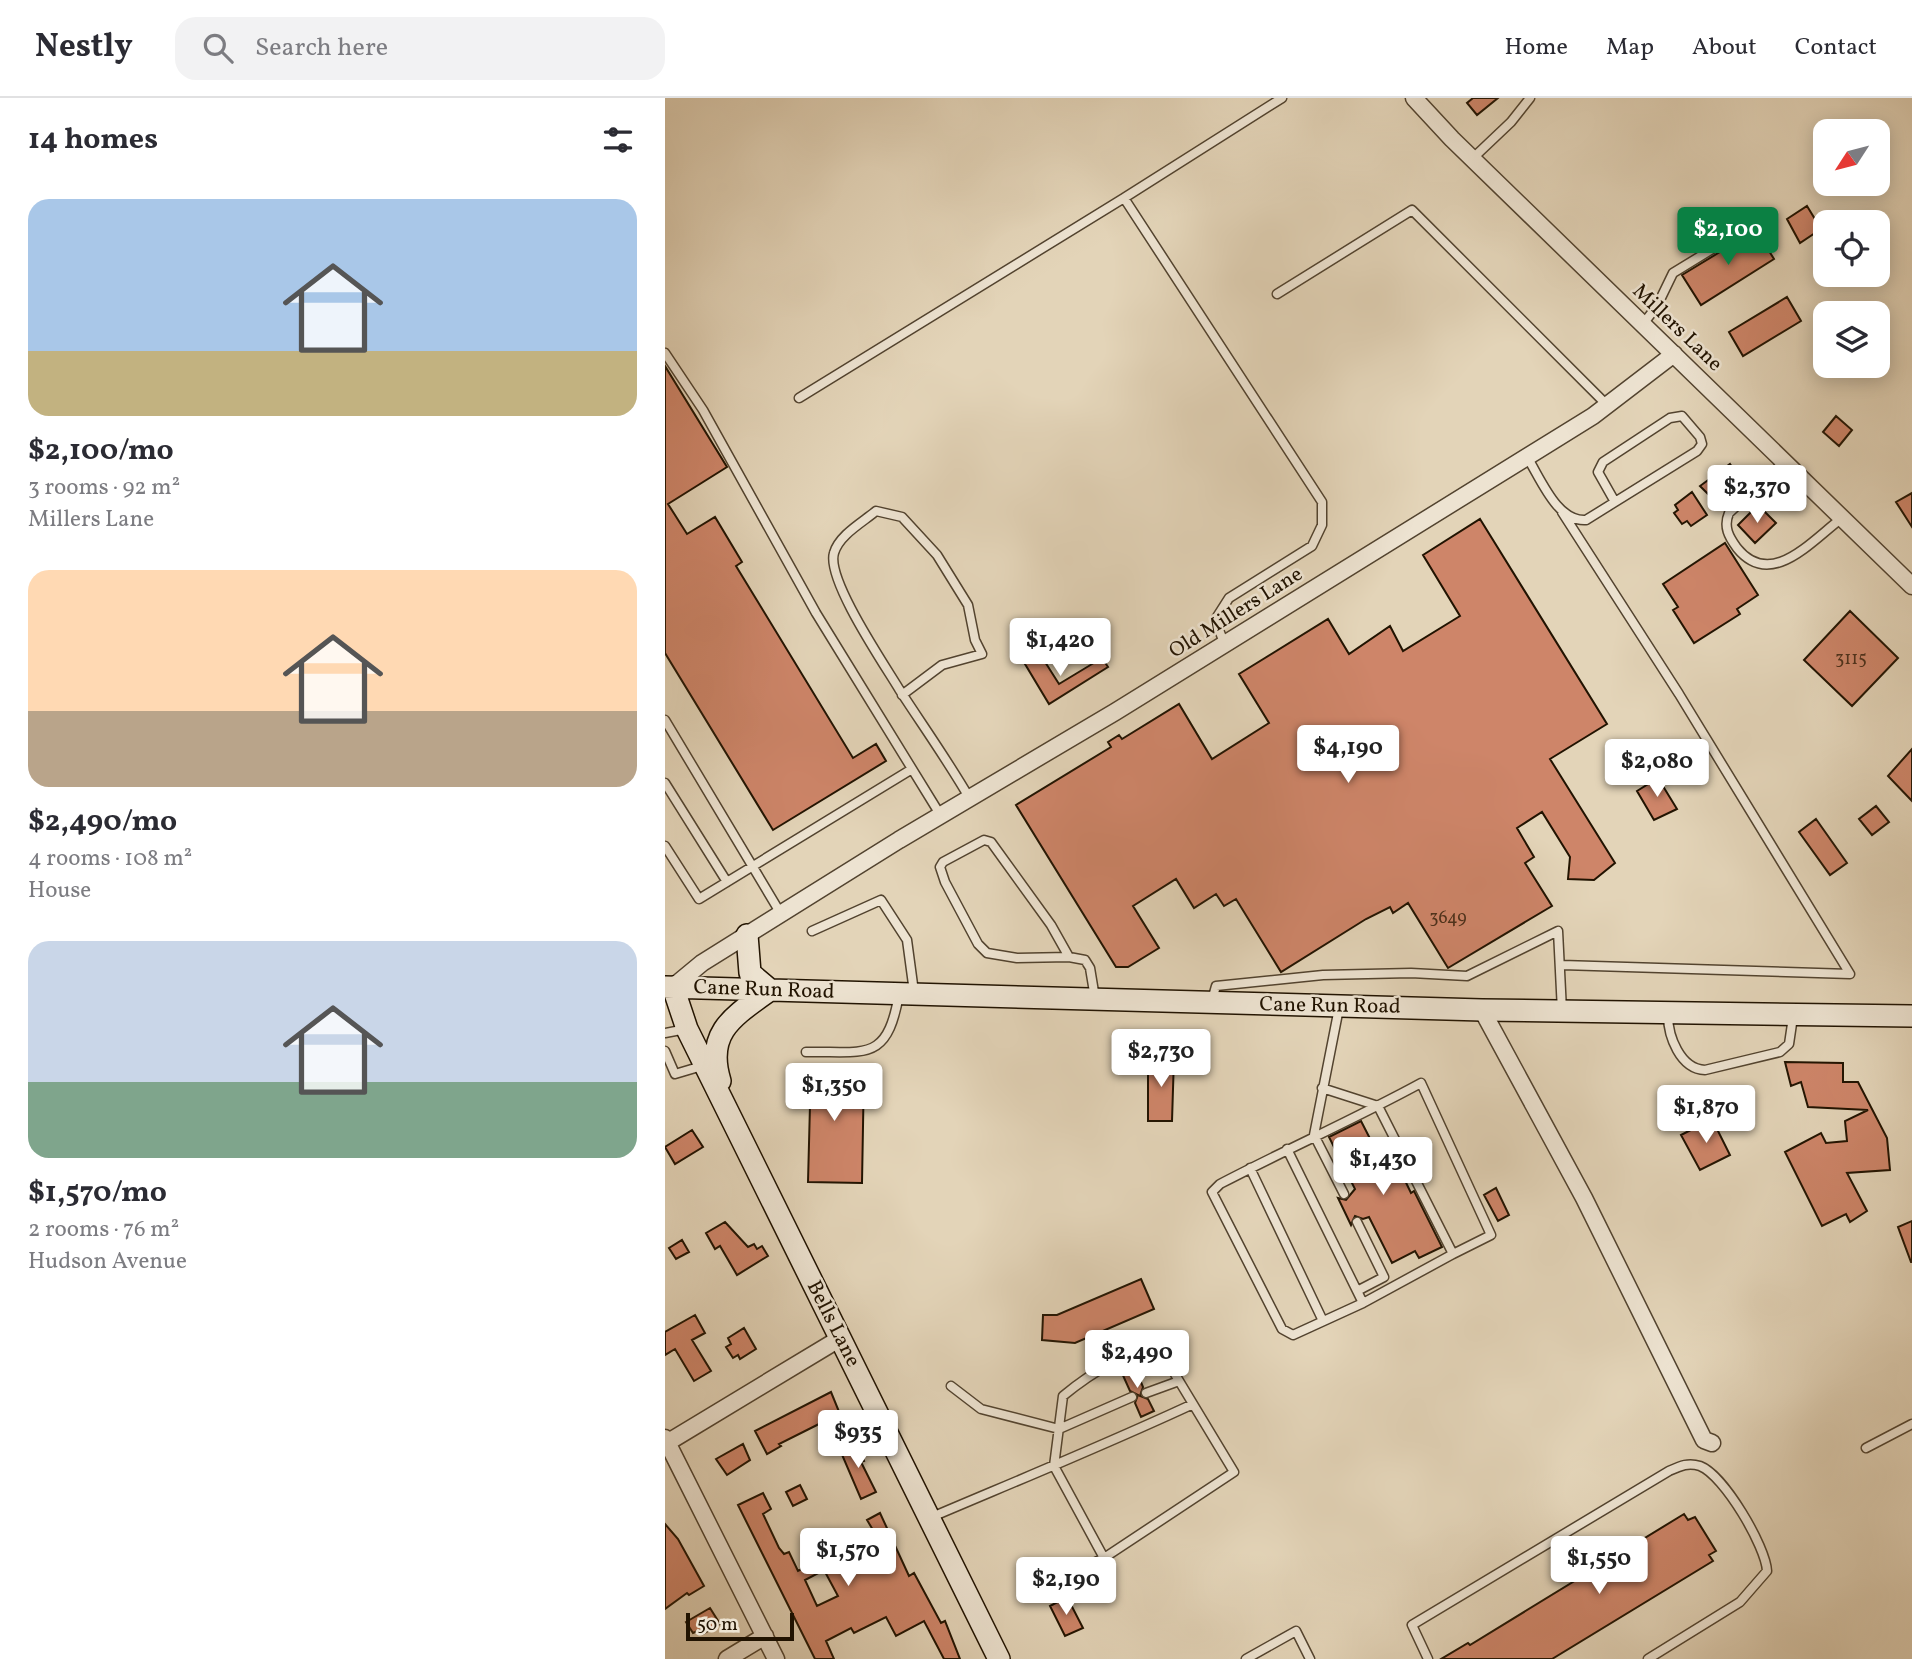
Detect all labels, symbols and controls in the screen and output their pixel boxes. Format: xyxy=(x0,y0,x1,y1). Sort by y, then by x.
search box xyxy=(175,17,665,80)
text: Nestly xyxy=(35,25,133,71)
icon: search xyxy=(199,29,237,67)
text: Search here xyxy=(255,30,388,66)
text: Home xyxy=(1504,31,1568,65)
text: Map xyxy=(1606,31,1654,65)
text: About xyxy=(1692,31,1757,65)
text: Contact xyxy=(1795,31,1877,65)
text: 14 homes xyxy=(28,119,158,161)
north arrow xyxy=(1813,119,1890,196)
map controls xyxy=(1813,119,1890,378)
icon: filters xyxy=(599,121,637,159)
pin: $2,100 xyxy=(1671,208,1785,267)
button: locate xyxy=(1813,210,1890,287)
text: $2,100 xyxy=(1693,214,1763,246)
icon: home xyxy=(270,245,396,371)
street label: Millers Lane xyxy=(1626,278,1728,378)
button: layers xyxy=(1813,301,1890,378)
text: $2,100/mo xyxy=(28,430,174,472)
pin: $2,370 xyxy=(1700,466,1814,525)
text: 3 rooms · 92 m² xyxy=(28,472,180,504)
text: $2,370 xyxy=(1723,472,1791,504)
text: Millers Lane xyxy=(28,504,154,536)
street label: Old Millers Lane xyxy=(1164,560,1308,666)
icon: home xyxy=(270,616,396,742)
pin: $1,420 xyxy=(1003,618,1117,678)
text: $1,420 xyxy=(1026,625,1094,657)
house number: 3115 xyxy=(1835,647,1867,672)
pin: $4,190 xyxy=(1291,726,1405,785)
text: $4,190 xyxy=(1313,732,1383,764)
pin: $2,080 xyxy=(1600,740,1714,799)
text: $2,080 xyxy=(1621,746,1693,778)
text: $2,490/mo xyxy=(28,801,177,843)
text: 4 rooms · 108 m² xyxy=(28,843,192,875)
text: House xyxy=(28,875,91,907)
house number: 3649 xyxy=(1429,906,1467,931)
street label: Cane Run Road xyxy=(693,973,835,1007)
icon: home xyxy=(270,987,396,1113)
street label: Cane Run Road xyxy=(1259,990,1401,1022)
pin: $2,730 xyxy=(1104,1030,1218,1089)
text: $2,730 xyxy=(1128,1036,1194,1068)
pin: $1,350 xyxy=(777,1063,891,1123)
text: $1,350 xyxy=(801,1070,867,1102)
pin: $1,870 xyxy=(1649,1086,1763,1145)
text: $1,870 xyxy=(1673,1092,1739,1124)
pin: $1,430 xyxy=(1326,1138,1440,1197)
text: $1,430 xyxy=(1349,1144,1417,1176)
text: $1,570/mo xyxy=(28,1172,167,1214)
text: 2 rooms · 76 m² xyxy=(28,1214,179,1246)
text: Hudson Avenue xyxy=(28,1246,187,1278)
street label: Bells Lane xyxy=(799,1276,867,1372)
pin: $2,490 xyxy=(1080,1330,1194,1390)
text: $2,490 xyxy=(1101,1337,1173,1369)
pin: $935 xyxy=(817,1410,899,1470)
text: $935 xyxy=(834,1417,882,1449)
pin: $1,570 xyxy=(791,1528,905,1588)
text: $1,570 xyxy=(816,1535,880,1567)
pin: $1,550 xyxy=(1542,1536,1656,1596)
text: $1,550 xyxy=(1567,1543,1631,1575)
pin: $2,190 xyxy=(1009,1558,1123,1617)
text: $2,190 xyxy=(1032,1564,1100,1596)
scale bar xyxy=(686,1610,795,1642)
text: 50 m xyxy=(697,1612,738,1638)

